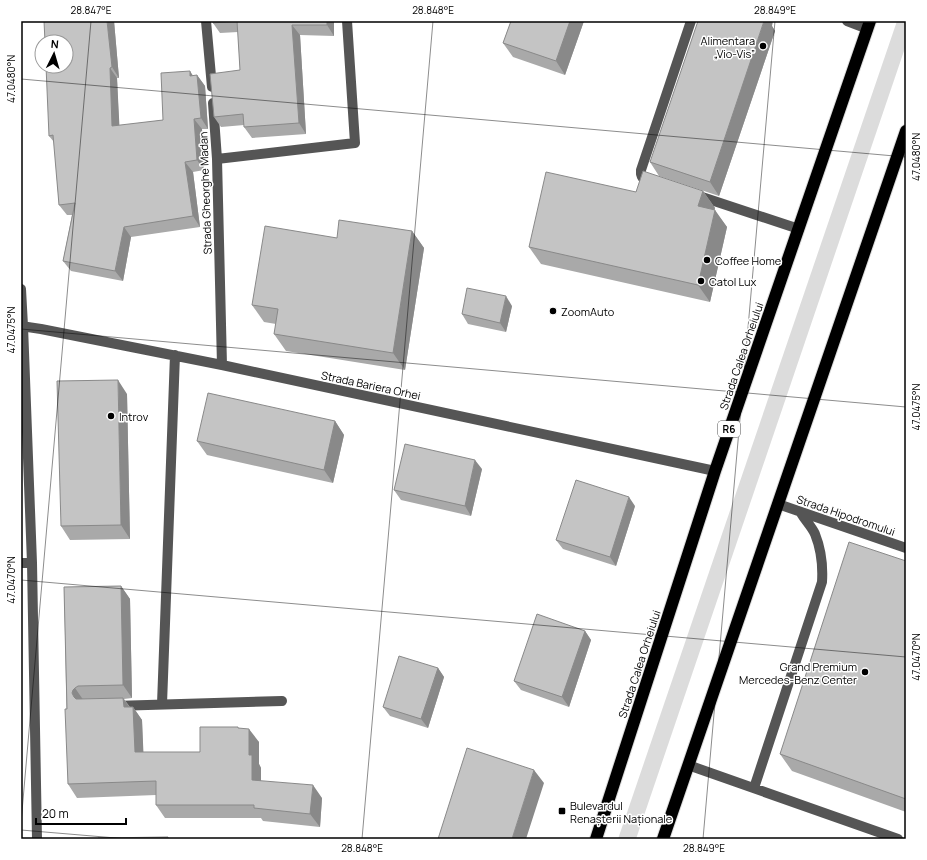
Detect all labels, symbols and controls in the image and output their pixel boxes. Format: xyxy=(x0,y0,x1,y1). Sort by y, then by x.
text: 28.847°E xyxy=(71,3,112,17)
text: 28.848°E xyxy=(412,3,454,17)
text: 28.849°E xyxy=(754,3,796,17)
place label: Alimentara „Vio-Vis” xyxy=(700,33,755,61)
north arrow xyxy=(34,34,74,74)
text: N xyxy=(50,36,60,51)
marker: Alimentara „Vio-Vis” xyxy=(758,41,768,51)
text: 47.0480°N xyxy=(4,55,18,103)
street label: Strada Gheorghe Madan xyxy=(195,131,215,255)
text: 47.0480°N xyxy=(909,133,923,181)
place label: Coffee Home xyxy=(715,253,782,268)
marker: Coffee Home xyxy=(702,255,712,265)
place label: Catol Lux xyxy=(709,274,757,289)
marker: Catol Lux xyxy=(696,276,706,286)
street label: Strada Calea Orheiului xyxy=(716,300,766,412)
place label: ZoomAuto xyxy=(561,304,615,319)
text: 47.0475°N xyxy=(4,306,18,353)
marker: ZoomAuto xyxy=(548,306,558,316)
street label: Strada Bariera Orhei xyxy=(320,367,422,403)
text: 47.0475°N xyxy=(909,383,923,430)
place label: Introv xyxy=(119,409,149,424)
marker: Introv xyxy=(106,411,116,421)
road number: R6 xyxy=(718,421,740,437)
street label: Strada Hipodromului xyxy=(795,491,897,539)
text: 47.0470°N xyxy=(4,556,18,604)
street label: Strada Calea Orheiului xyxy=(614,608,664,720)
text: 47.0470°N xyxy=(909,633,923,681)
place label: Grand Premium Mercedes-Benz Center xyxy=(739,659,857,687)
marker: Grand Premium Mercedes-Benz Center xyxy=(860,667,870,677)
place label: Bulevardul Renașterii Naționale xyxy=(570,798,673,826)
scale bar xyxy=(36,800,126,826)
text: 20 m xyxy=(42,805,69,822)
marker: Bulevardul Renașterii Naționale xyxy=(557,806,567,816)
text: 28.848°E xyxy=(341,841,383,855)
text: 28.849°E xyxy=(683,841,725,855)

